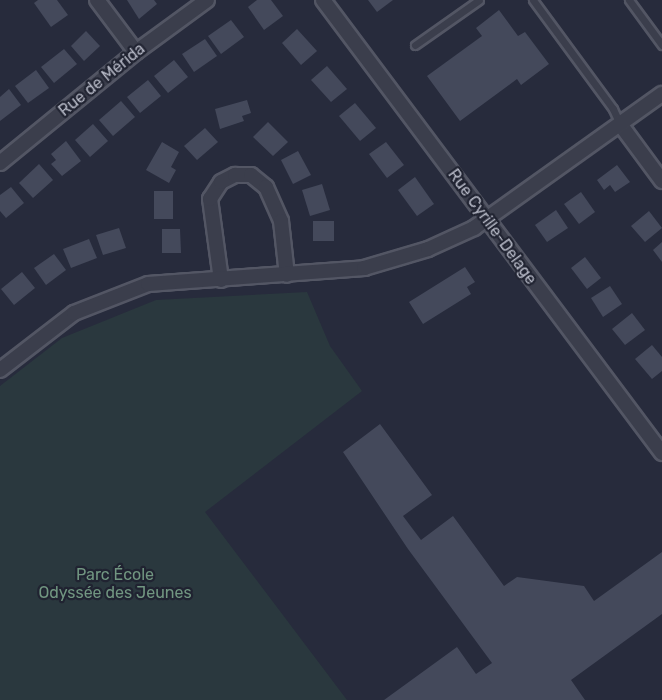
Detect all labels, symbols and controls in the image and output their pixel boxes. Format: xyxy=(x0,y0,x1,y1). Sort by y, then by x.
street label: Rue de Mérida xyxy=(55,39,149,121)
street label: Rue Cyrille-Delage xyxy=(444,166,540,288)
park label: Parc École Odyssée des Jeunes xyxy=(38,565,192,603)

